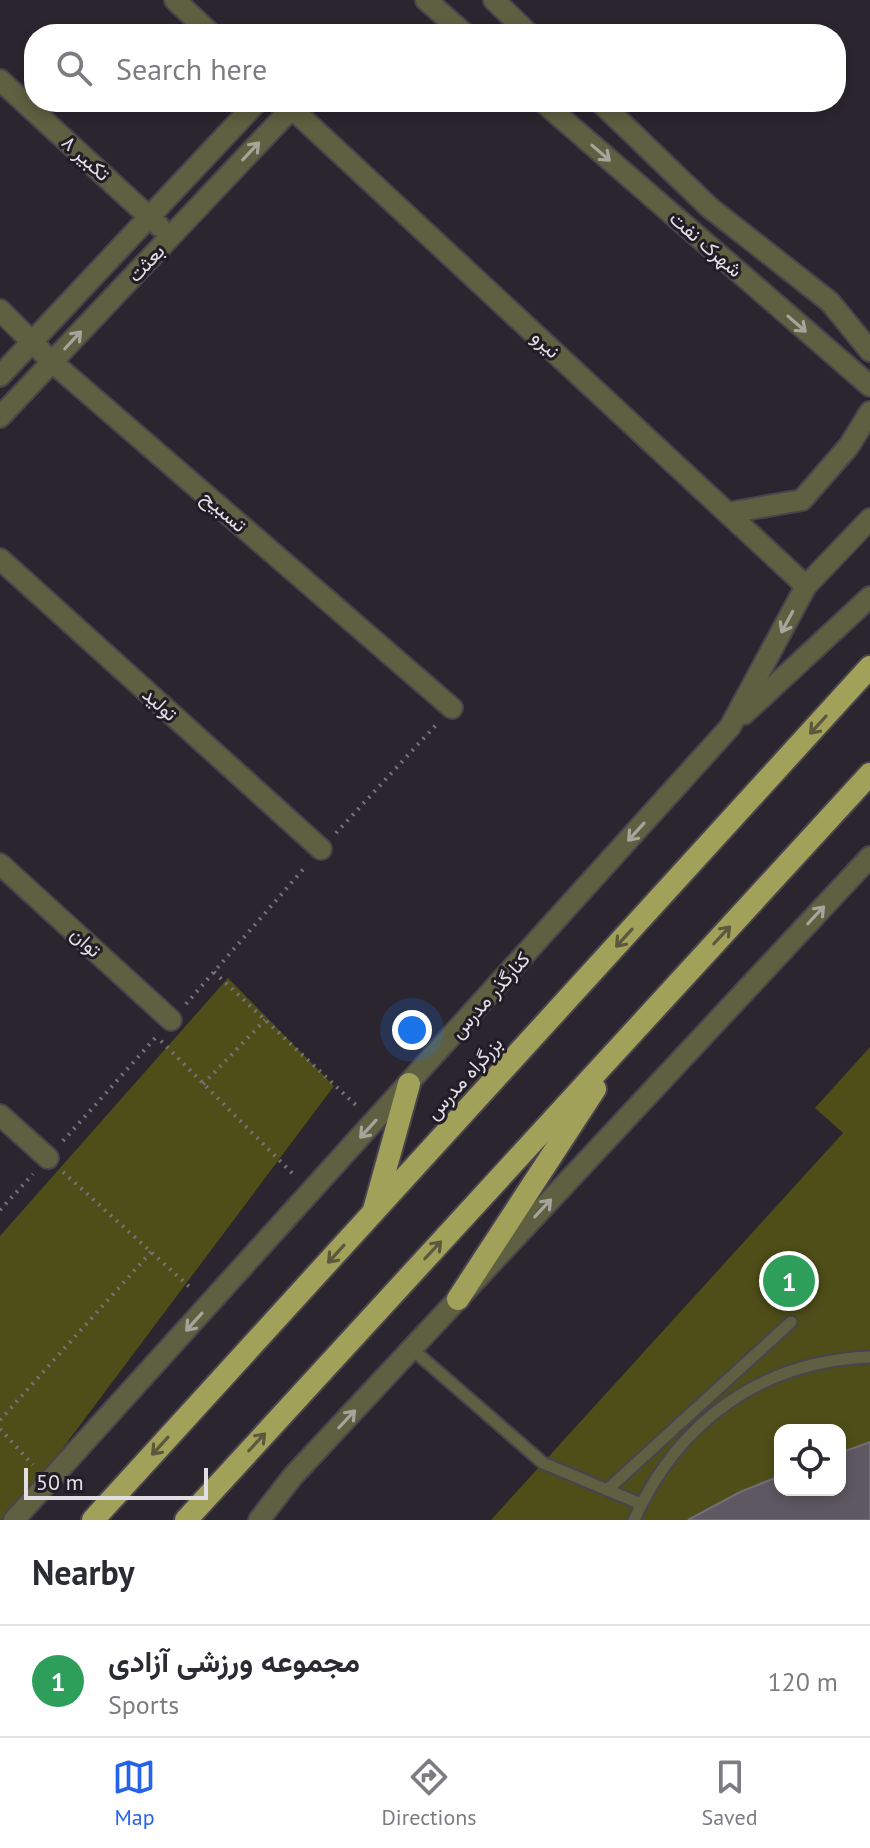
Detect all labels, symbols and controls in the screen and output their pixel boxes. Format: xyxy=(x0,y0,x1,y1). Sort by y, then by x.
search box xyxy=(24,24,846,112)
icon: search xyxy=(52,46,96,90)
text: Search here xyxy=(116,49,267,88)
street label: تکبیر ۸ xyxy=(56,129,116,187)
one-way arrow xyxy=(242,141,261,161)
one-way arrow xyxy=(591,144,611,162)
street label: شهرک نفت xyxy=(664,205,748,283)
street label: بعثت xyxy=(122,238,170,288)
one-way arrow xyxy=(787,315,807,333)
street label: نیرو xyxy=(526,324,566,364)
one-way arrow xyxy=(63,331,82,351)
street label: تسبیح xyxy=(195,484,252,539)
one-way arrow xyxy=(778,610,794,634)
street label: تولید xyxy=(137,681,183,727)
one-way arrow xyxy=(808,715,827,735)
one-way arrow xyxy=(627,822,645,842)
one-way arrow xyxy=(806,905,825,925)
street label: توان xyxy=(65,921,107,963)
one-way arrow xyxy=(713,925,731,945)
one-way arrow xyxy=(614,928,633,948)
street label: کنارگذر مدرس xyxy=(444,946,536,1044)
your location xyxy=(392,1010,432,1050)
street label: بزرگراه مدرس xyxy=(420,1031,508,1125)
one-way arrow xyxy=(360,1119,378,1139)
one-way arrow xyxy=(534,1198,553,1218)
one-way arrow xyxy=(424,1241,442,1261)
one-way arrow xyxy=(327,1244,345,1264)
pin: 1 xyxy=(763,1251,815,1311)
one-way arrow xyxy=(184,1312,203,1332)
one-way arrow xyxy=(337,1409,356,1429)
map controls xyxy=(774,1424,846,1496)
button: locate xyxy=(774,1424,846,1496)
one-way arrow xyxy=(248,1432,267,1452)
one-way arrow xyxy=(152,1436,170,1456)
scale bar xyxy=(24,1464,208,1500)
text: 50 m xyxy=(36,1468,84,1496)
text: Nearby xyxy=(32,1550,134,1594)
text: مجموعه ورزشی آزادی xyxy=(108,1641,360,1680)
text: 1 xyxy=(51,1665,65,1698)
text: 120 m xyxy=(767,1665,838,1698)
text: Sports xyxy=(108,1688,179,1721)
tab: Map xyxy=(112,1755,156,1831)
tab: Directions xyxy=(381,1755,477,1831)
tab: Saved xyxy=(702,1755,757,1831)

